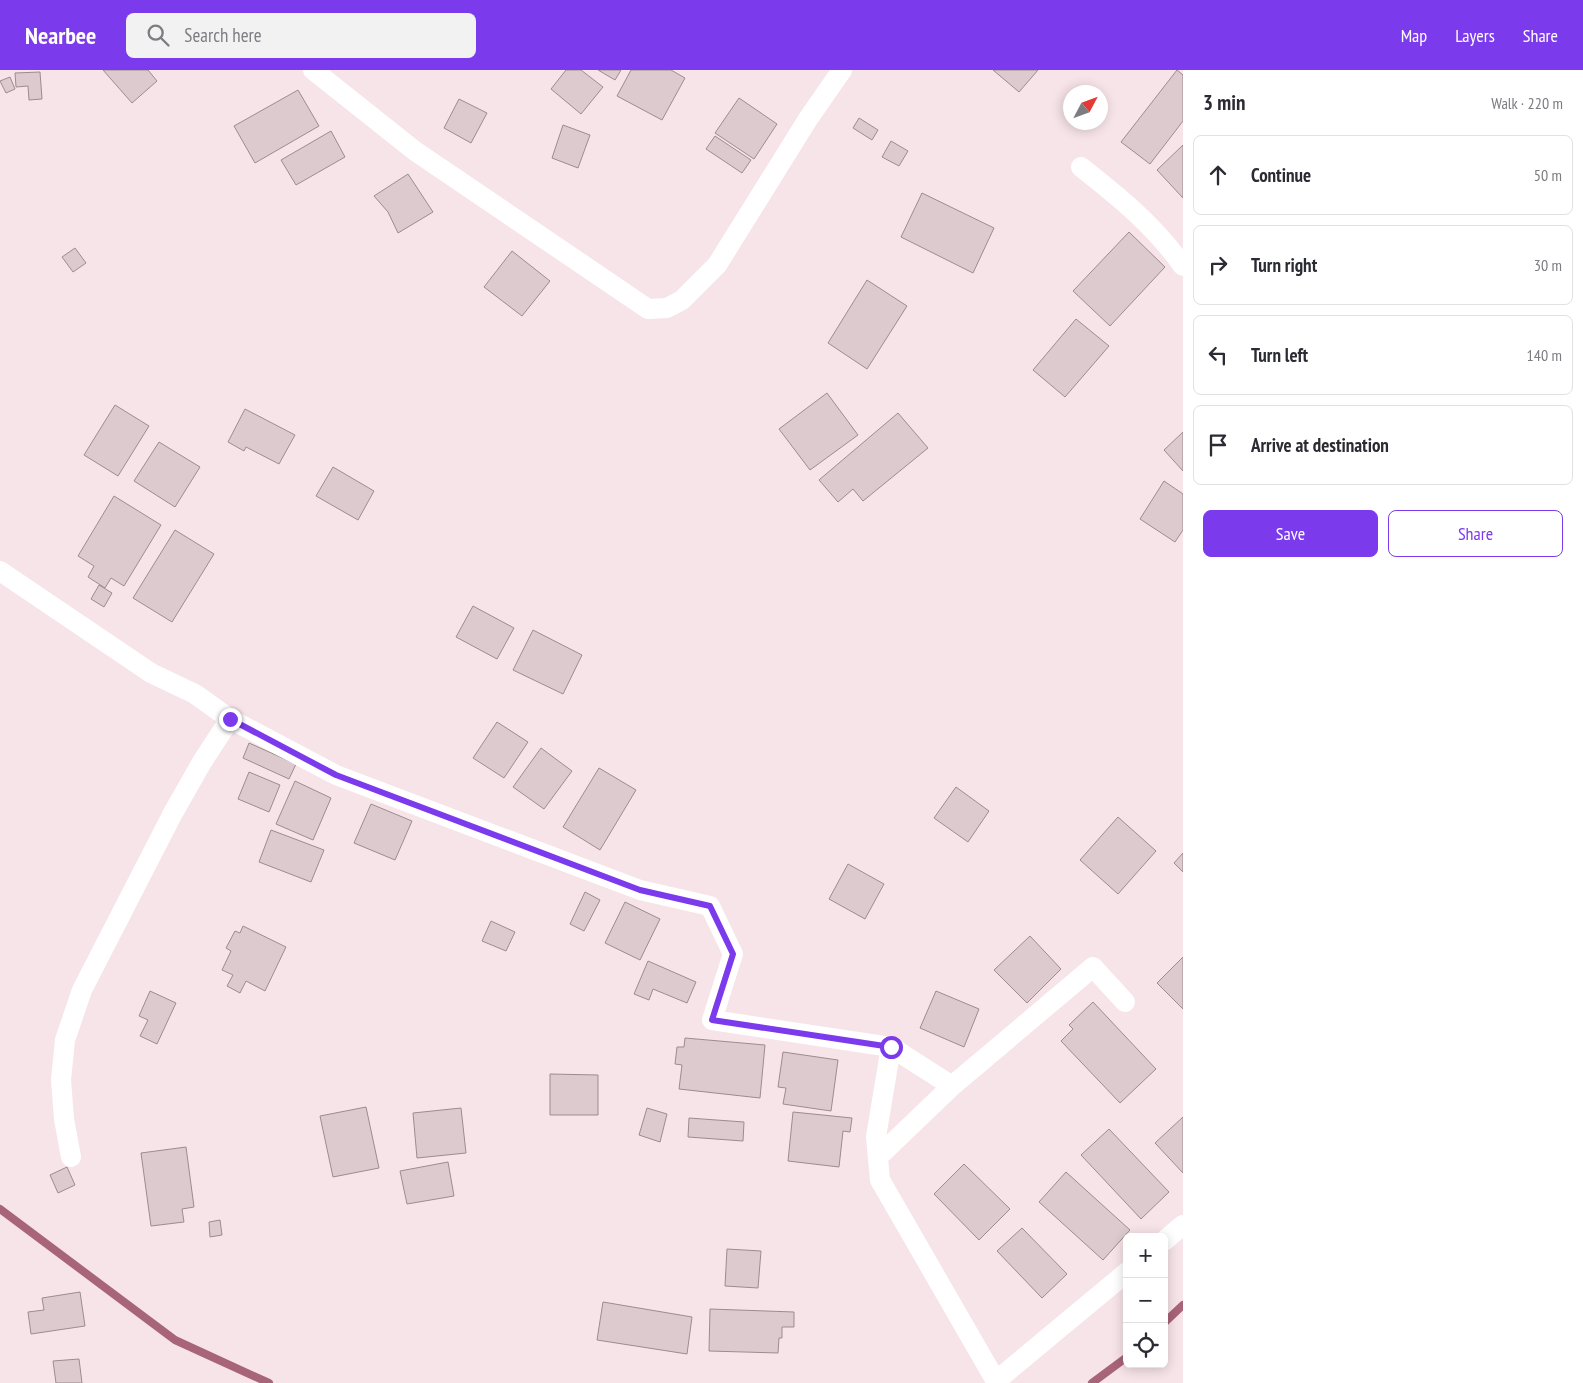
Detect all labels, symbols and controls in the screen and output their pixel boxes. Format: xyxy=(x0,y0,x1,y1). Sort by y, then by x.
search box xyxy=(126,13,476,58)
text: Nearbee xyxy=(25,20,96,51)
icon: search xyxy=(144,21,172,49)
text: Search here xyxy=(184,23,262,47)
text: Map xyxy=(1401,24,1427,47)
text: Layers xyxy=(1455,24,1495,47)
text: Share xyxy=(1523,24,1558,47)
north arrow xyxy=(1063,85,1108,130)
text: 3 min xyxy=(1203,89,1245,116)
text: Walk · 220 m xyxy=(1491,93,1563,113)
icon: ahead xyxy=(1204,161,1232,189)
text: Continue xyxy=(1251,163,1311,187)
text: 50 m xyxy=(1534,165,1562,185)
icon: right xyxy=(1204,251,1232,279)
text: Turn right xyxy=(1251,253,1317,277)
text: 30 m xyxy=(1534,255,1562,275)
icon: left xyxy=(1204,341,1232,369)
text: Turn left xyxy=(1251,343,1308,367)
text: 140 m xyxy=(1527,345,1562,365)
icon: arrive xyxy=(1204,431,1232,459)
text: Arrive at destination xyxy=(1251,433,1389,457)
button: Save xyxy=(1203,510,1378,557)
button: Share xyxy=(1388,510,1563,557)
route end xyxy=(219,708,242,731)
route start xyxy=(880,1036,903,1059)
map controls xyxy=(1123,1233,1168,1368)
button: + xyxy=(1123,1233,1168,1278)
button: − xyxy=(1123,1278,1168,1323)
button: locate xyxy=(1123,1323,1168,1368)

